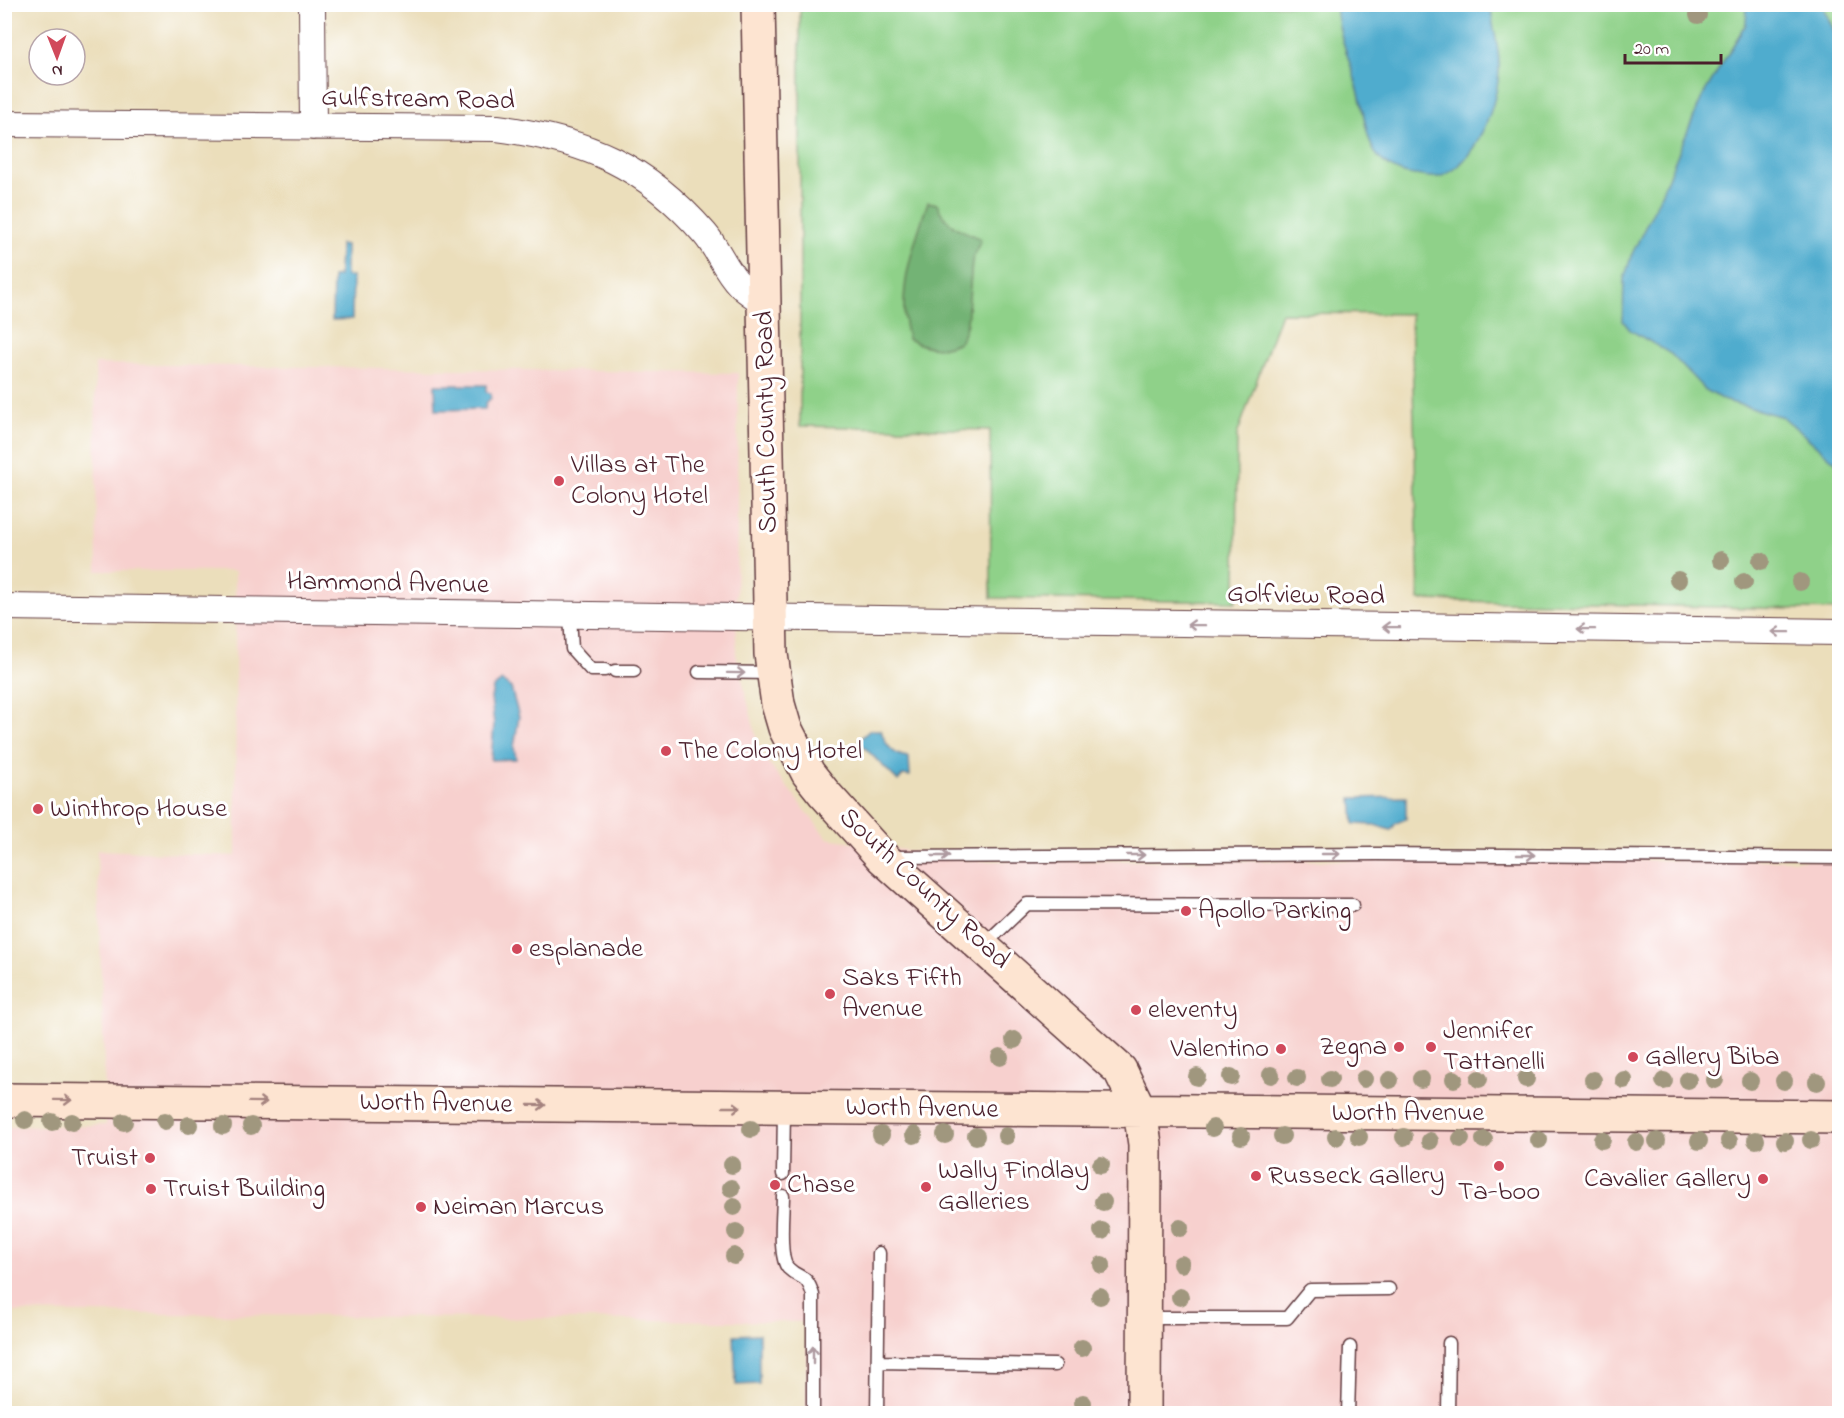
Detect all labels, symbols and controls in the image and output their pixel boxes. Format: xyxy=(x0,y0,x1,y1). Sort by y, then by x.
north arrow xyxy=(27,27,87,87)
scale bar xyxy=(1625,27,1721,65)
text: 20 m xyxy=(1634,37,1669,63)
text: N xyxy=(51,58,63,82)
street label: Gulfstream Road xyxy=(321,79,515,121)
street label: South County Road xyxy=(746,310,788,534)
place label: Villas at The Colony Hotel xyxy=(570,446,708,516)
marker: Villas at The Colony Hotel xyxy=(552,474,566,488)
street label: Hammond Avenue xyxy=(287,563,490,605)
street label: Golfview Road xyxy=(1227,575,1385,617)
one-way arrow xyxy=(1187,619,1207,630)
one-way arrow xyxy=(1382,621,1402,633)
one-way arrow xyxy=(1577,623,1597,635)
one-way arrow xyxy=(1772,626,1792,638)
one-way arrow xyxy=(725,667,745,678)
place label: The Colony Hotel xyxy=(678,732,862,771)
marker: The Colony Hotel xyxy=(659,744,673,758)
place label: Winthrop House xyxy=(50,790,228,829)
street label: South County Road xyxy=(829,799,1019,979)
marker: Winthrop House xyxy=(31,802,45,816)
one-way arrow xyxy=(1320,848,1340,860)
one-way arrow xyxy=(1125,849,1145,861)
one-way arrow xyxy=(1515,849,1535,861)
one-way arrow xyxy=(930,850,950,862)
place label: Apollo Parking xyxy=(1198,892,1352,931)
marker: Apollo Parking xyxy=(1179,904,1193,918)
place label: esplanade xyxy=(529,930,644,969)
marker: esplanade xyxy=(510,942,524,956)
place label: Saks Fifth Avenue xyxy=(842,959,962,1029)
marker: Saks Fifth Avenue xyxy=(823,987,837,1001)
place label: eleventy xyxy=(1148,991,1237,1030)
marker: eleventy xyxy=(1129,1003,1143,1017)
place label: Jennifer Tattanelli xyxy=(1443,1012,1545,1082)
place label: Zegna xyxy=(1320,1028,1387,1067)
place label: Valentino xyxy=(1170,1030,1269,1069)
place label: Gallery Biba xyxy=(1645,1038,1780,1077)
marker: Zegna xyxy=(1392,1040,1406,1054)
marker: Jennifer Tattanelli xyxy=(1424,1040,1438,1054)
marker: Valentino xyxy=(1274,1042,1288,1056)
marker: Gallery Biba xyxy=(1626,1050,1640,1064)
street label: Worth Avenue xyxy=(359,1083,514,1125)
street label: Worth Avenue xyxy=(845,1088,1000,1130)
one-way arrow xyxy=(52,1094,72,1106)
street label: Worth Avenue xyxy=(1332,1094,1485,1133)
one-way arrow xyxy=(247,1096,267,1108)
one-way arrow xyxy=(526,1099,546,1111)
one-way arrow xyxy=(721,1101,741,1113)
place label: Truist xyxy=(71,1139,138,1178)
marker: Truist xyxy=(143,1151,157,1165)
place label: Wally Findlay Galleries xyxy=(938,1152,1089,1222)
place label: Russeck Gallery xyxy=(1268,1157,1445,1196)
marker: Ta-boo xyxy=(1492,1159,1506,1173)
place label: Cavalier Gallery xyxy=(1584,1160,1751,1199)
place label: Chase xyxy=(787,1166,856,1205)
marker: Russeck Gallery xyxy=(1249,1169,1263,1183)
place label: Truist Building xyxy=(163,1170,325,1209)
marker: Cavalier Gallery xyxy=(1756,1172,1770,1186)
place label: Ta-boo xyxy=(1458,1173,1540,1212)
marker: Chase xyxy=(768,1178,782,1192)
marker: Wally Findlay Galleries xyxy=(919,1180,933,1194)
marker: Truist Building xyxy=(144,1182,158,1196)
place label: Neiman Marcus xyxy=(433,1188,604,1227)
marker: Neiman Marcus xyxy=(414,1200,428,1214)
one-way arrow xyxy=(807,1346,819,1366)

